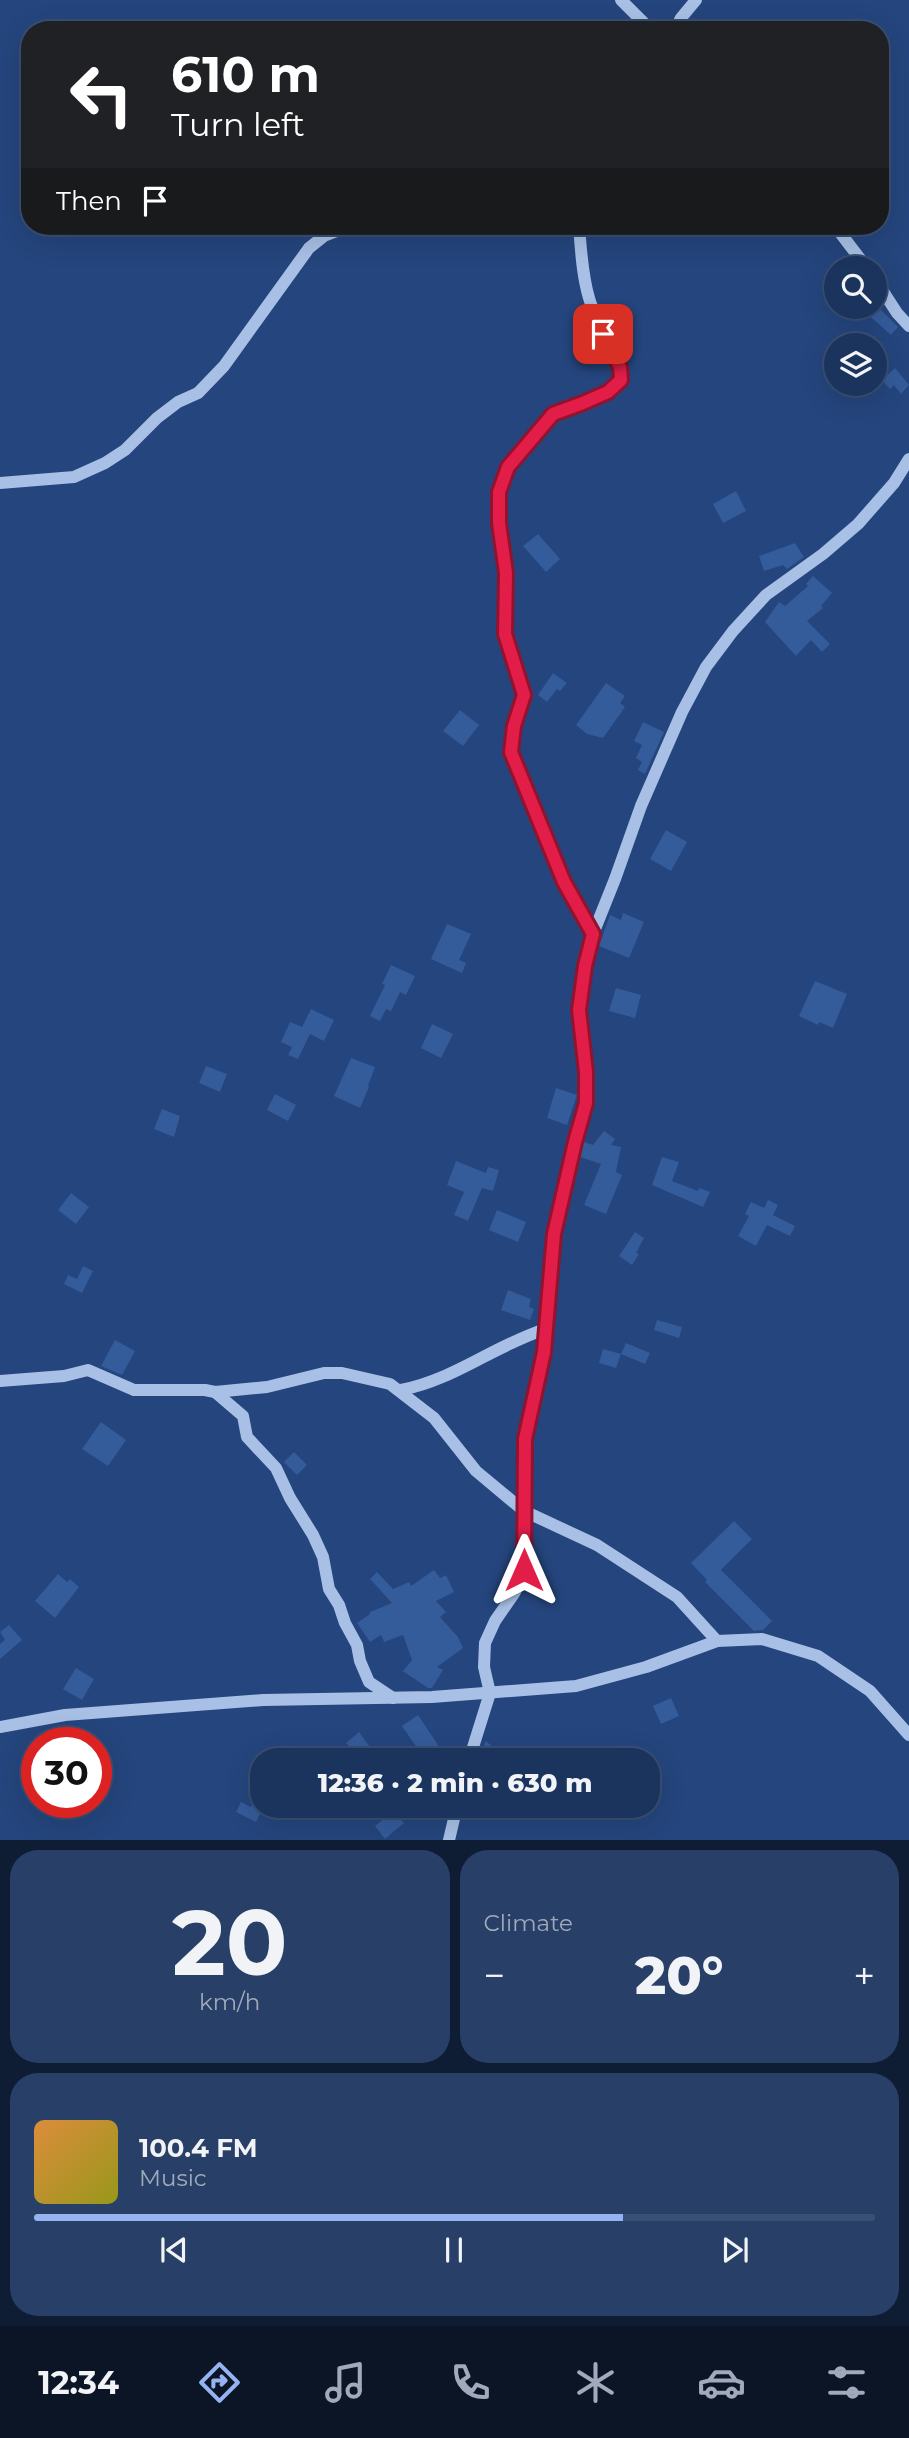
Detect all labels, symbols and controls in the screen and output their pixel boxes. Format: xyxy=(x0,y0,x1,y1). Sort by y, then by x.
text: 610 m xyxy=(171,45,320,104)
icon: left xyxy=(56,49,147,140)
text: Turn left xyxy=(171,105,305,144)
icon: arrive xyxy=(136,182,174,220)
text: Then xyxy=(56,185,122,217)
map controls xyxy=(824,256,887,396)
button: search xyxy=(824,256,887,319)
pin xyxy=(573,304,633,364)
icon: arrive xyxy=(584,315,622,353)
button: layers xyxy=(824,333,887,396)
position arrow xyxy=(487,1533,561,1607)
speed limit sign: 30 xyxy=(21,1727,112,1818)
text: 12:36 · 2 min · 630 m xyxy=(318,1767,592,1799)
text: 20 xyxy=(172,1887,287,1998)
text: Climate xyxy=(484,1909,573,1937)
text: 20° xyxy=(635,1944,723,2007)
text: − xyxy=(484,1952,505,1999)
text: + xyxy=(853,1952,875,1999)
text: km/h xyxy=(199,1988,260,2016)
text: 100.4 FM xyxy=(139,2132,258,2164)
text: Music xyxy=(139,2164,207,2192)
icon: previous xyxy=(155,2231,193,2269)
icon: pause xyxy=(435,2231,473,2269)
icon: next xyxy=(716,2231,754,2269)
icon: directions xyxy=(195,2358,244,2407)
icon: music xyxy=(321,2358,370,2407)
icon: phone xyxy=(446,2358,495,2407)
icon: climate xyxy=(571,2358,620,2407)
icon: car xyxy=(697,2358,746,2407)
icon: filters xyxy=(822,2358,871,2407)
text: 12:34 xyxy=(38,2363,119,2402)

